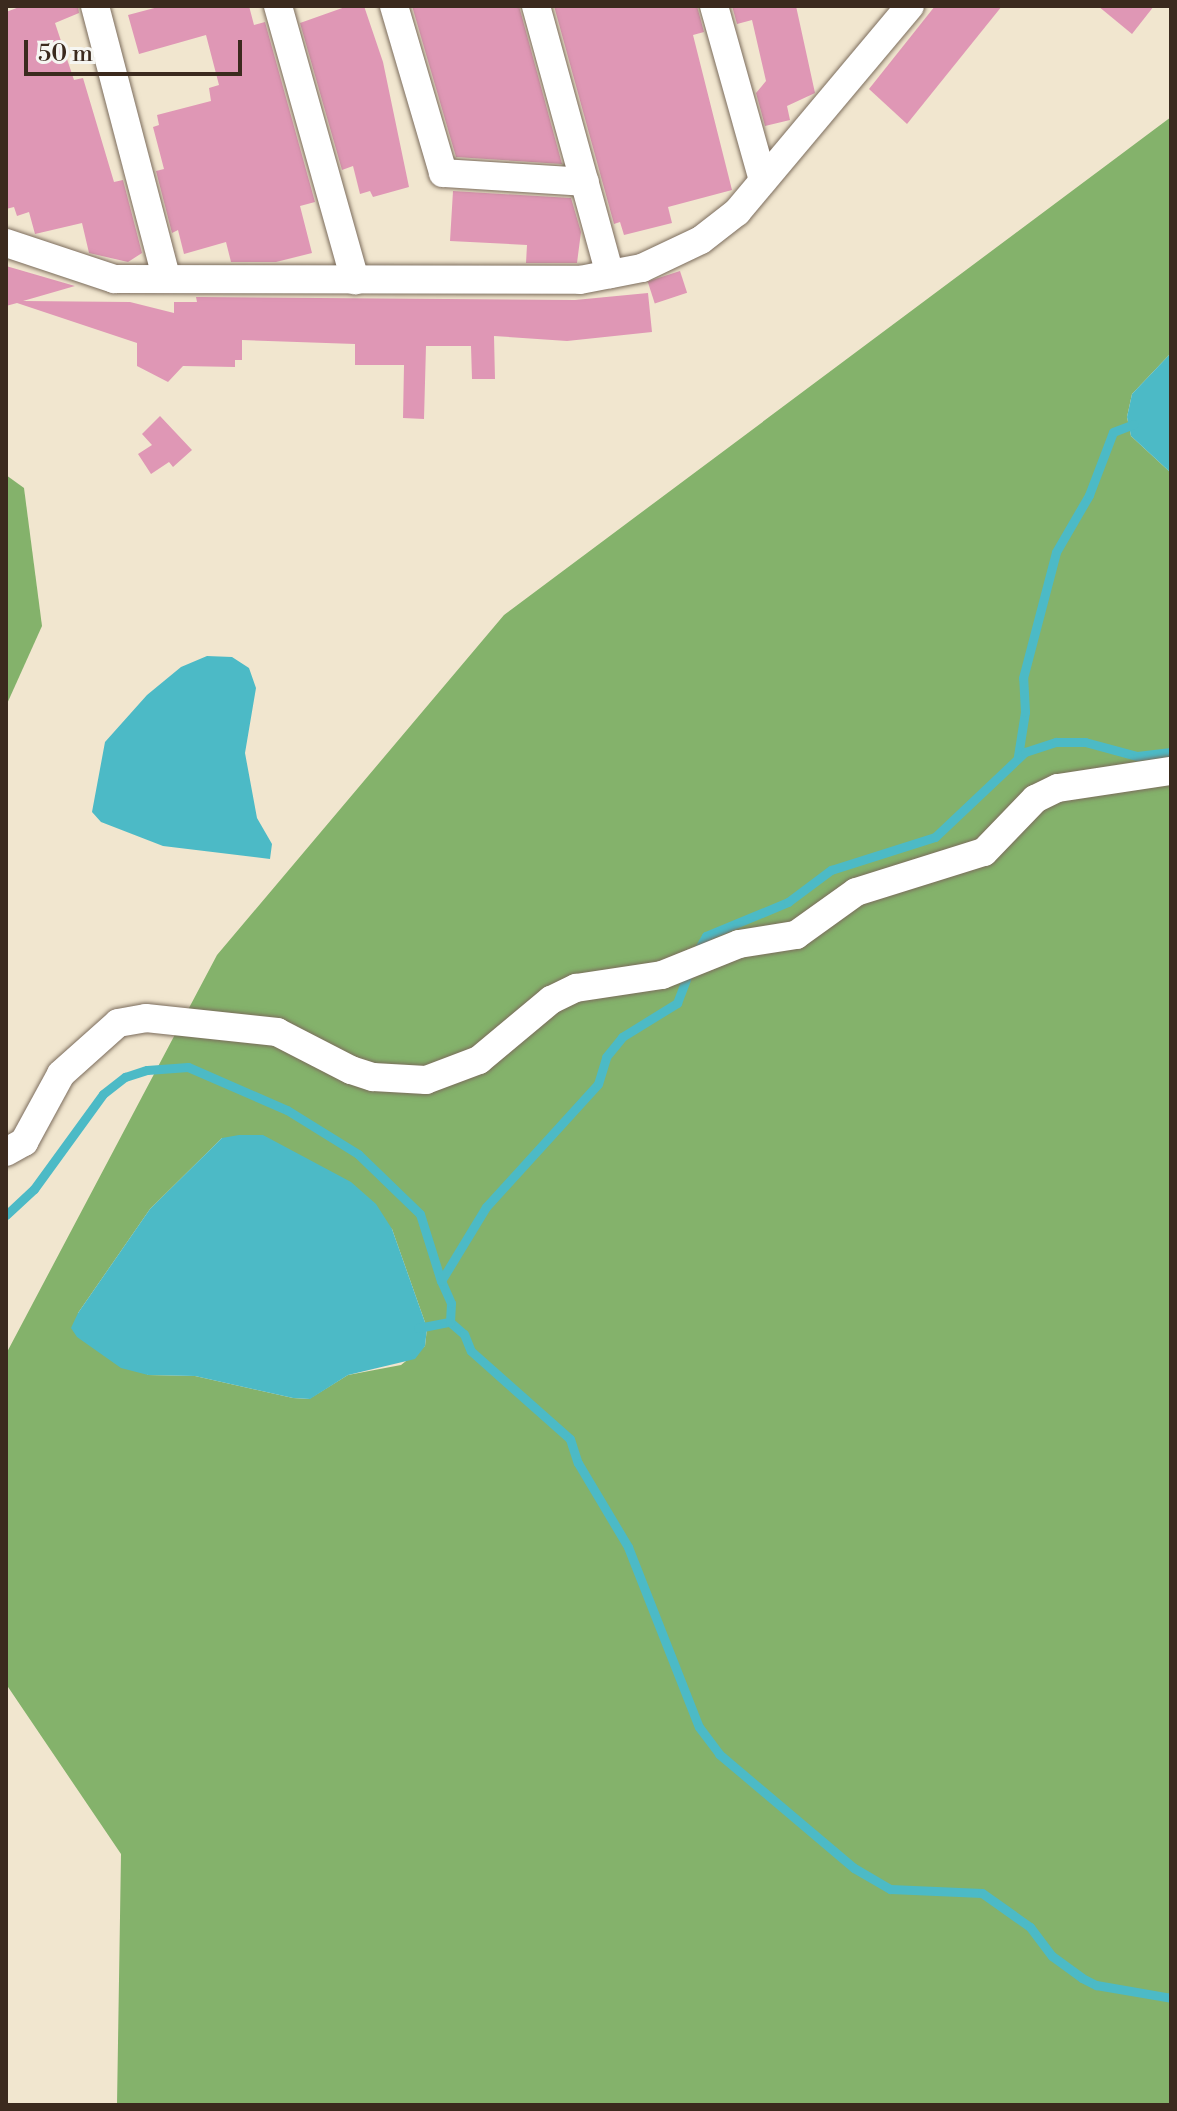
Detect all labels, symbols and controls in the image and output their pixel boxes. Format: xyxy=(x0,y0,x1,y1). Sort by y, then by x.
scale bar xyxy=(28,24,246,74)
text: 50 m xyxy=(38,39,93,69)

